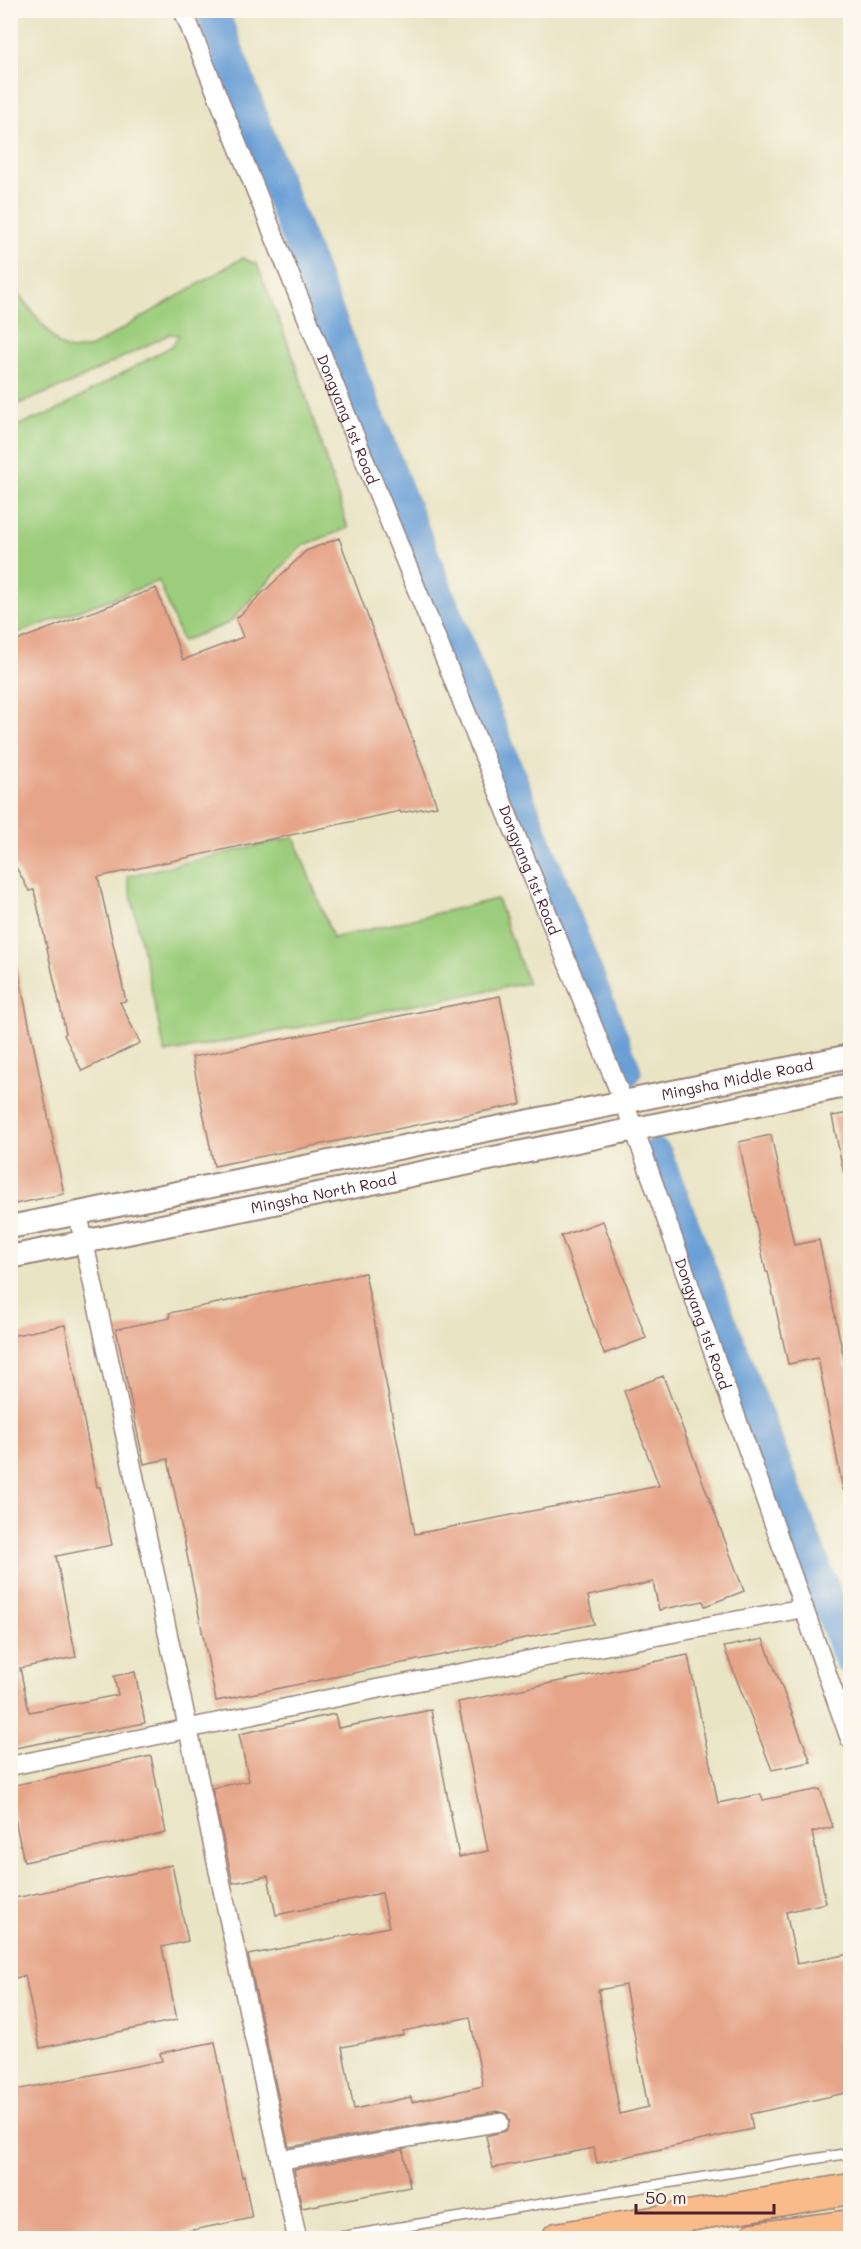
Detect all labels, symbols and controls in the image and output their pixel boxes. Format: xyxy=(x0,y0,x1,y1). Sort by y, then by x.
street label: Dongyang 1st Road xyxy=(313,351,383,487)
street label: Dongyang 1st Road xyxy=(495,802,565,937)
street label: Mingsha Middle Road xyxy=(659,1054,815,1104)
street label: Mingsha North Road xyxy=(249,1168,398,1217)
street label: Dongyang 1st Road xyxy=(671,1255,736,1392)
scale bar xyxy=(636,2177,774,2215)
text: 50 m xyxy=(645,2185,687,2209)

